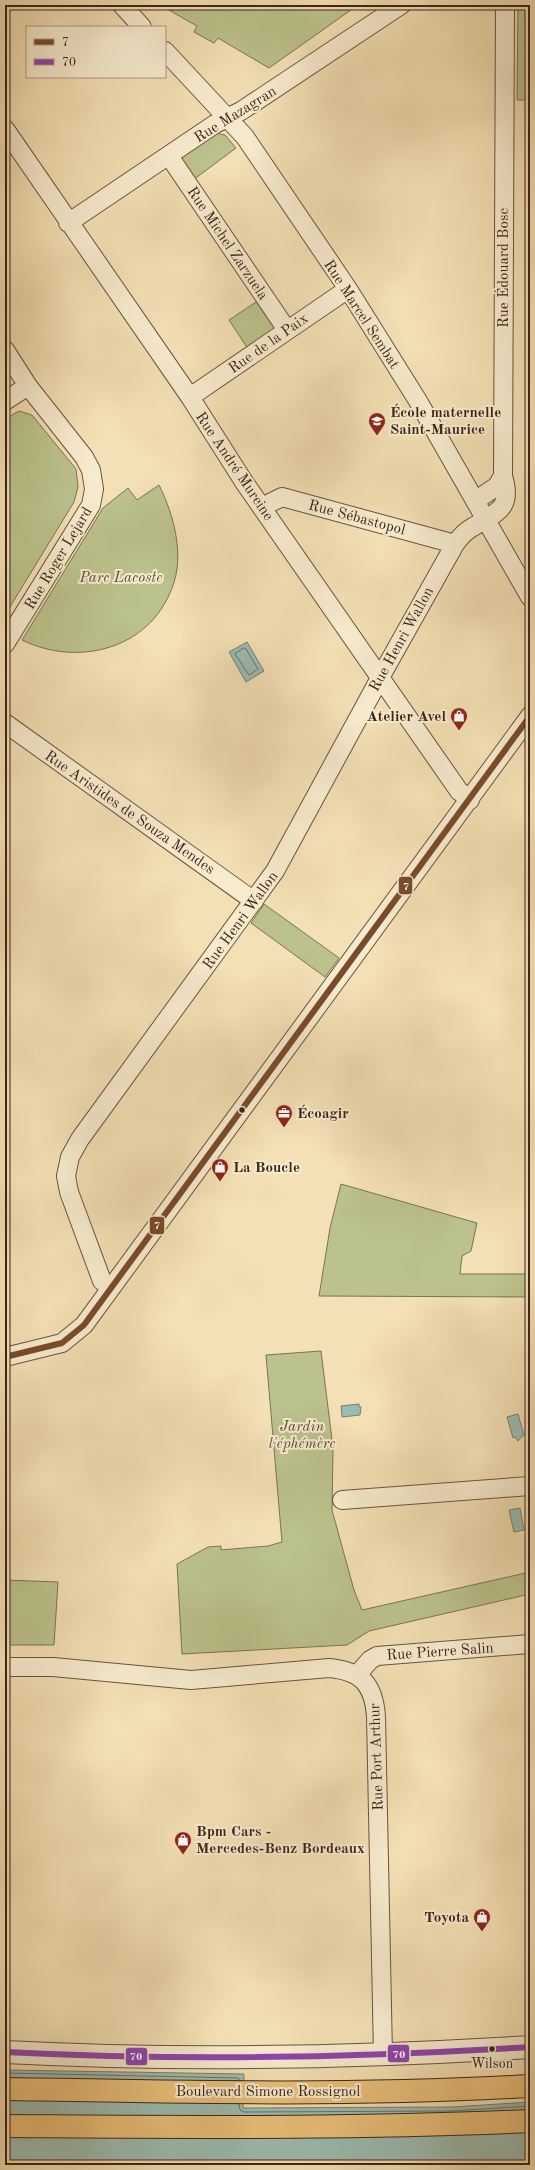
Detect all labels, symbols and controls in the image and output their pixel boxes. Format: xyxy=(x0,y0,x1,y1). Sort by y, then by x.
legend xyxy=(26,26,166,78)
text: 7 xyxy=(62,37,69,49)
text: 70 xyxy=(62,57,76,69)
street label: Rue Mazagran xyxy=(192,84,279,146)
street label: Rue Michel Zarzuela xyxy=(183,185,270,303)
street label: Rue Édouard Bosc xyxy=(494,208,512,328)
street label: Rue Marcel Sembat xyxy=(320,258,401,372)
street label: Rue de la Paix xyxy=(226,311,312,377)
place label: École maternelle Saint-Maurice xyxy=(390,403,501,438)
street label: Rue André Mureine xyxy=(192,410,276,524)
school or university icon: École maternelle Saint-Maurice xyxy=(367,411,387,436)
street label: Rue Sébastopol xyxy=(307,498,407,539)
street label: Rue Roger Lejard xyxy=(23,505,96,613)
park label: Parc Lacoste xyxy=(79,571,162,586)
street label: Rue Henri Wallon xyxy=(367,585,437,695)
shop icon: Atelier Avel xyxy=(449,706,469,731)
place label: Atelier Avel xyxy=(366,710,446,725)
street label: Rue Aristides de Souza Mendes xyxy=(42,749,217,878)
street label: Rue Henri Wallon xyxy=(201,869,282,973)
line badge: 7 xyxy=(398,876,413,895)
text: 7 xyxy=(403,882,409,893)
office icon: Écoagir xyxy=(274,1103,294,1128)
place label: Écoagir xyxy=(297,1104,349,1122)
unlabelled marker xyxy=(237,1105,247,1115)
shop icon: La Boucle xyxy=(210,1157,230,1182)
place label: La Boucle xyxy=(233,1161,300,1176)
line badge: 7 xyxy=(149,1216,165,1235)
text: 7 xyxy=(154,1221,160,1232)
park label: Jardin l'éphémère xyxy=(269,1420,335,1452)
street label: Rue Pierre Salin xyxy=(386,1641,494,1664)
street label: Rue Port Arthur xyxy=(368,1703,387,1811)
place label: Bpm Cars - Mercedes-Benz Bordeaux xyxy=(196,1825,365,1857)
shop icon: Bpm Cars - Mercedes-Benz Bordeaux xyxy=(173,1830,193,1855)
shop icon: Toyota xyxy=(472,1907,492,1932)
place label: Toyota xyxy=(424,1911,469,1926)
line badge: 70 xyxy=(387,2044,410,2063)
marker: Wilson xyxy=(487,2044,497,2054)
line badge: 70 xyxy=(125,2047,148,2066)
text: 70 xyxy=(393,2050,405,2061)
text: 70 xyxy=(130,2052,142,2063)
place label: Wilson xyxy=(471,2057,514,2071)
street label: Boulevard Simone Rossignol xyxy=(176,2085,360,2100)

